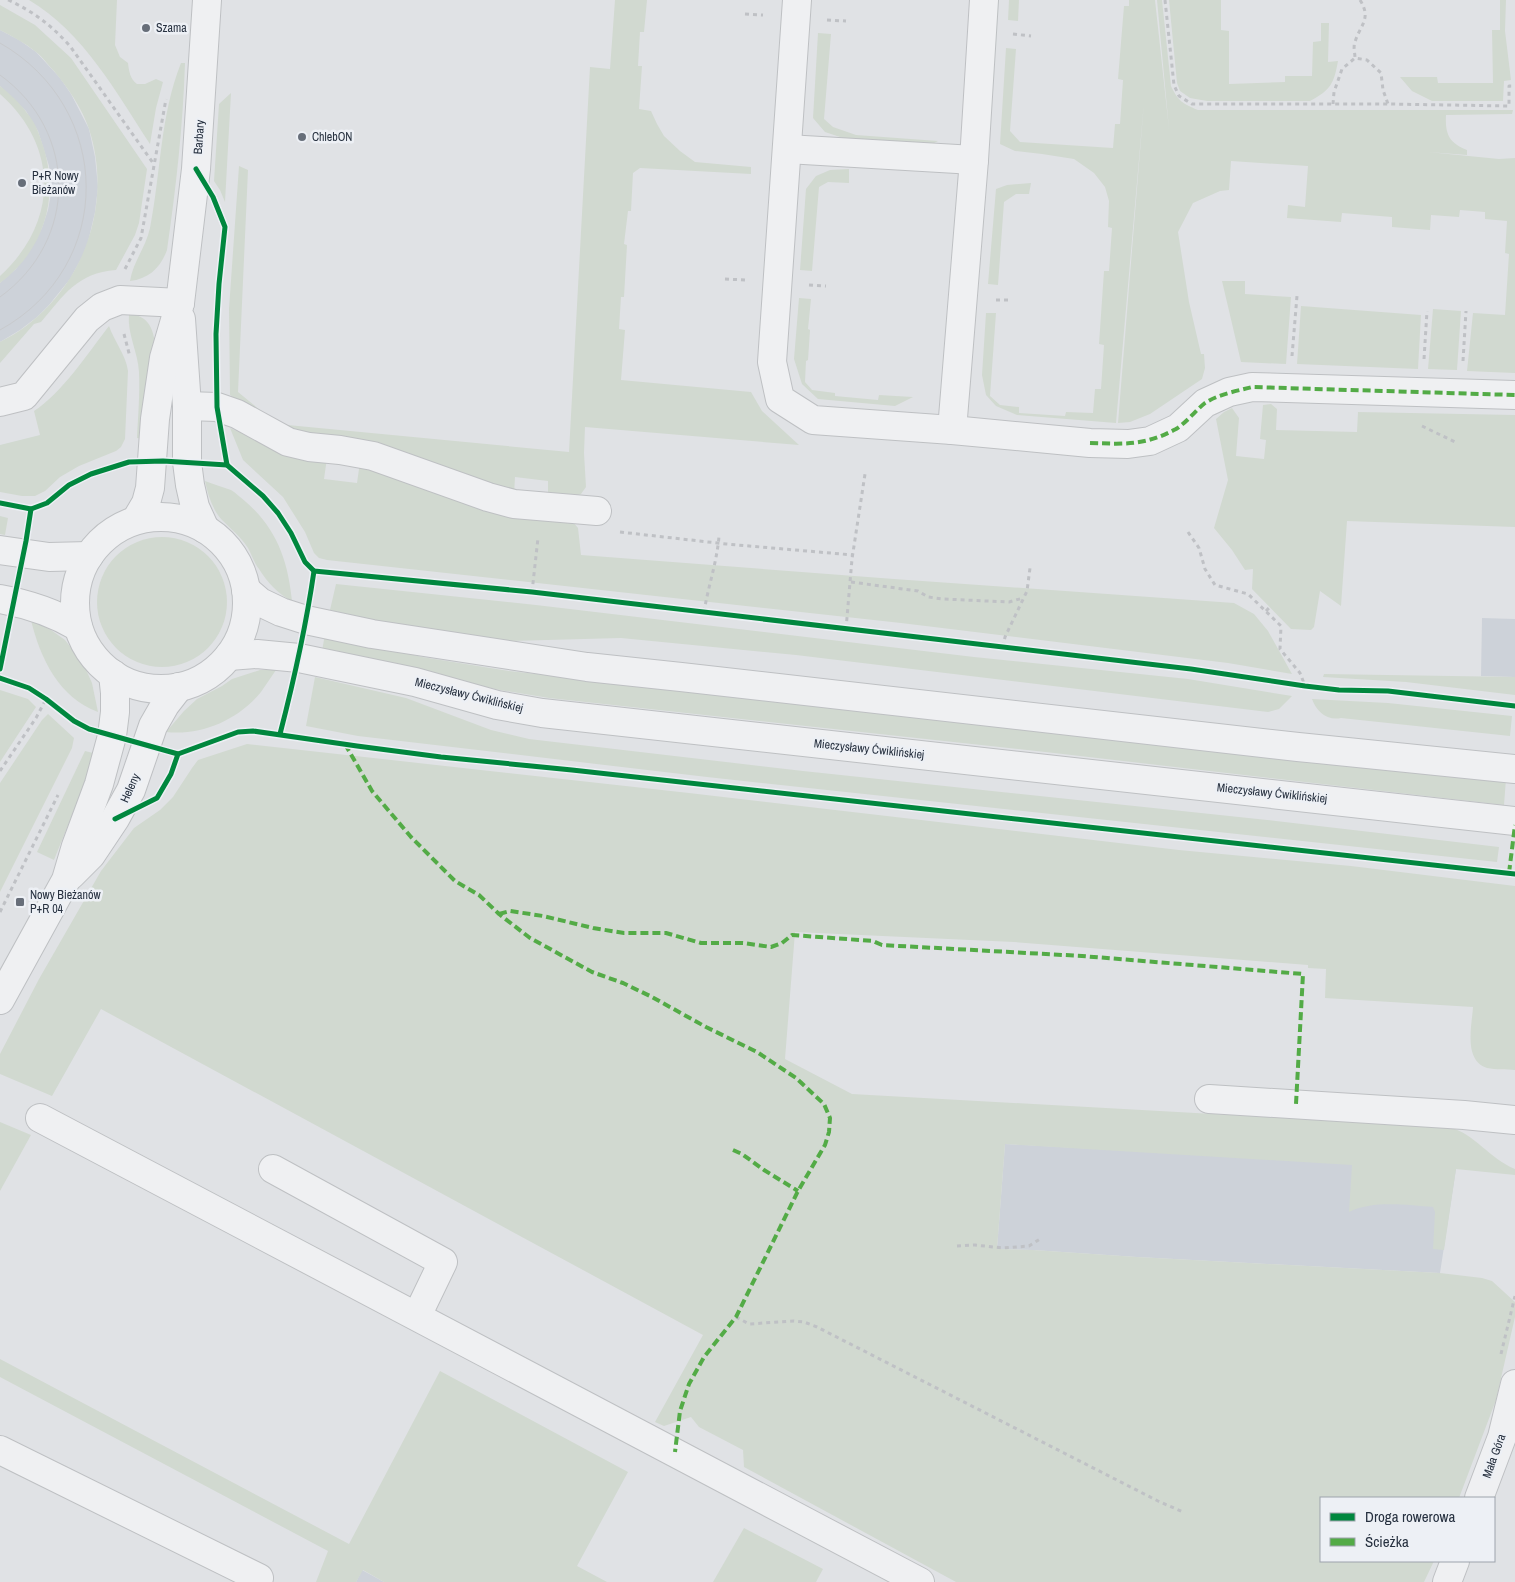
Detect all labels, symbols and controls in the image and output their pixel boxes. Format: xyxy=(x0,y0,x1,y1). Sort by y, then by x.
place label: Szama xyxy=(156,20,187,36)
marker: Szama xyxy=(140,22,152,34)
street label: Barbary xyxy=(190,119,208,155)
place label: ChlebON xyxy=(312,129,352,145)
marker: ChlebON xyxy=(296,131,308,143)
place label: P+R Nowy Bieżanów xyxy=(32,168,79,198)
marker: P+R Nowy Bieżanów xyxy=(16,177,28,189)
street label: Mieczysławy Ćwiklińskiej xyxy=(413,674,525,716)
street label: Mieczysławy Ćwiklińskiej xyxy=(813,735,925,763)
street label: Heleny xyxy=(116,771,144,805)
street label: Mieczysławy Ćwiklińskiej xyxy=(1216,779,1328,807)
place label: Nowy Bieżanów P+R 04 xyxy=(30,887,101,917)
marker: Nowy Bieżanów P+R 04 xyxy=(14,896,26,908)
street label: Mała Góra xyxy=(1479,1431,1510,1480)
legend xyxy=(1320,1497,1495,1562)
text: Droga rowerowa xyxy=(1365,1506,1455,1527)
text: Ścieżka xyxy=(1365,1531,1409,1552)

